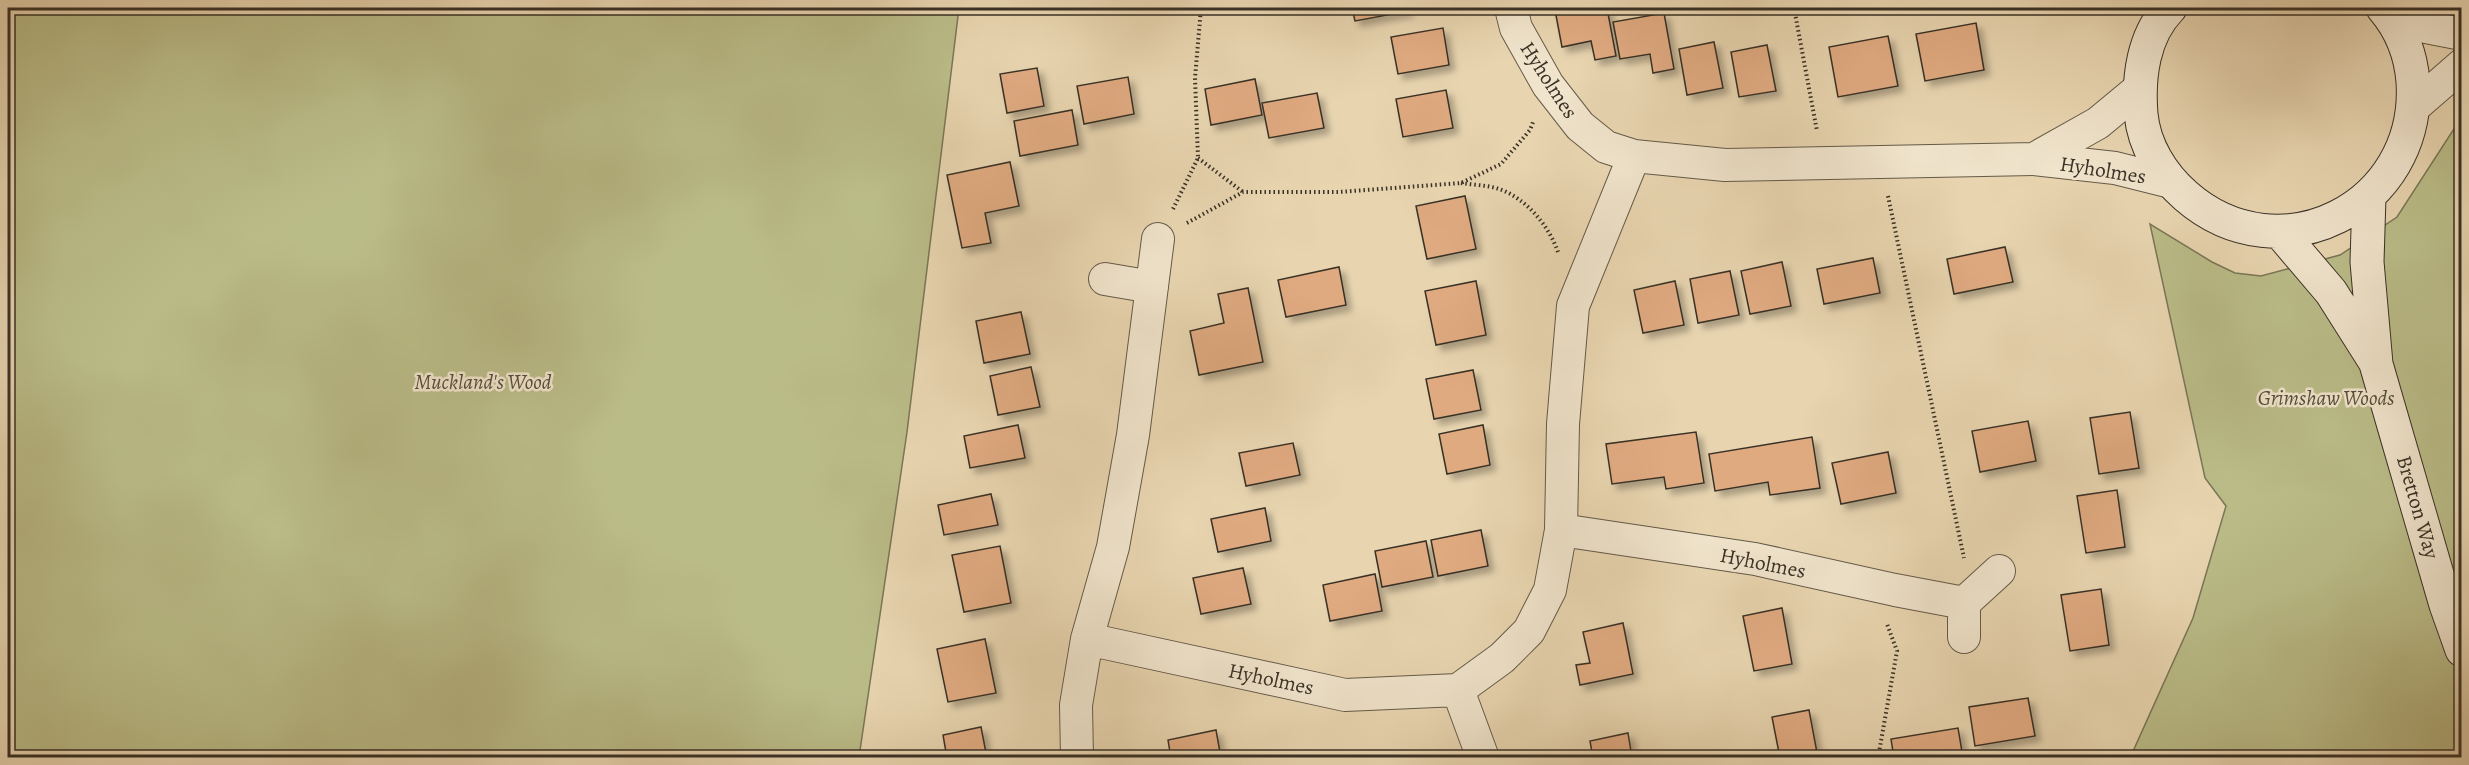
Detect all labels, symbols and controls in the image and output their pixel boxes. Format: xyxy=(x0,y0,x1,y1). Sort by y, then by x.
street label: Hyholmes xyxy=(1514,36,1584,124)
street label: Hyholmes xyxy=(2058,149,2148,191)
park label: Muckland's Wood xyxy=(415,368,552,396)
park label: Grimshaw Woods xyxy=(2258,384,2394,412)
street label: Bretton Way xyxy=(2390,452,2446,563)
street label: Hyholmes xyxy=(1718,541,1808,585)
street label: Hyholmes xyxy=(1226,656,1316,702)

